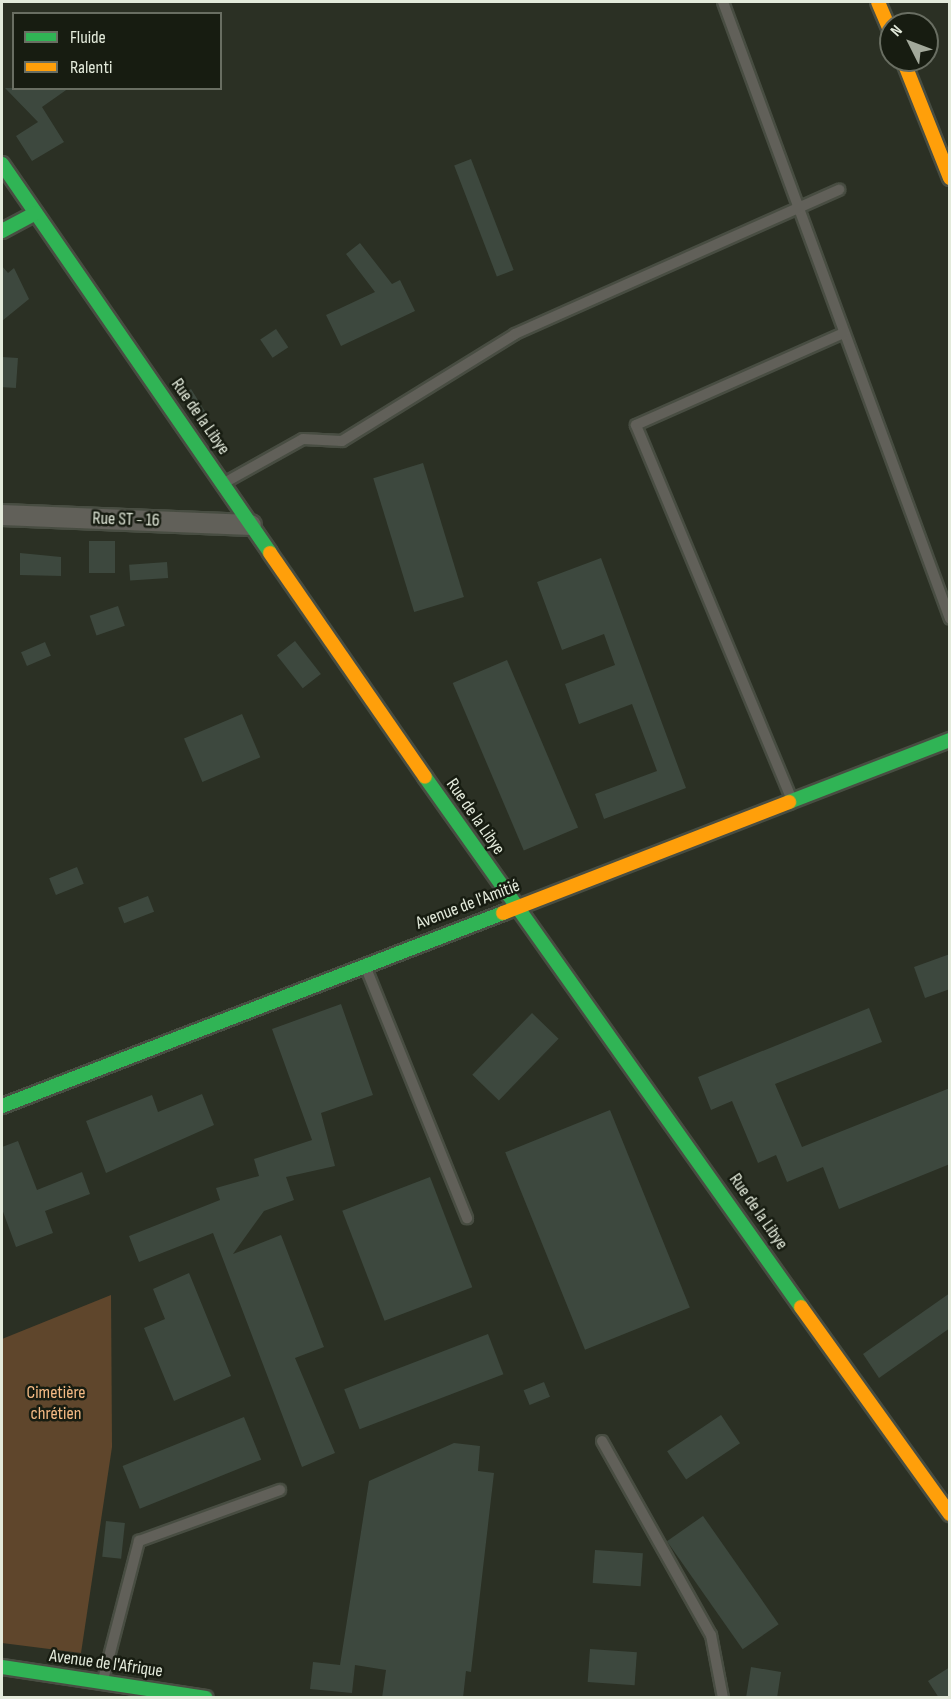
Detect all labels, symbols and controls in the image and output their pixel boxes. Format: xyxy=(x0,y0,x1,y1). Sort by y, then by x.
legend xyxy=(12,12,222,90)
north arrow xyxy=(879,12,939,72)
text: N xyxy=(887,21,907,40)
text: Fluide xyxy=(70,27,106,48)
text: Ralenti xyxy=(70,57,112,78)
street label: Rue de la Libye xyxy=(166,375,234,459)
street label: Rue ST - 16 xyxy=(92,508,160,532)
street label: Rue de la Libye xyxy=(441,775,509,859)
street label: Avenue de l'Amitié xyxy=(413,875,523,935)
street label: Rue de la Libye xyxy=(724,1170,792,1254)
park label: Cimetière chrétien xyxy=(26,1383,86,1426)
street label: Avenue de l'Afrique xyxy=(48,1645,164,1683)

